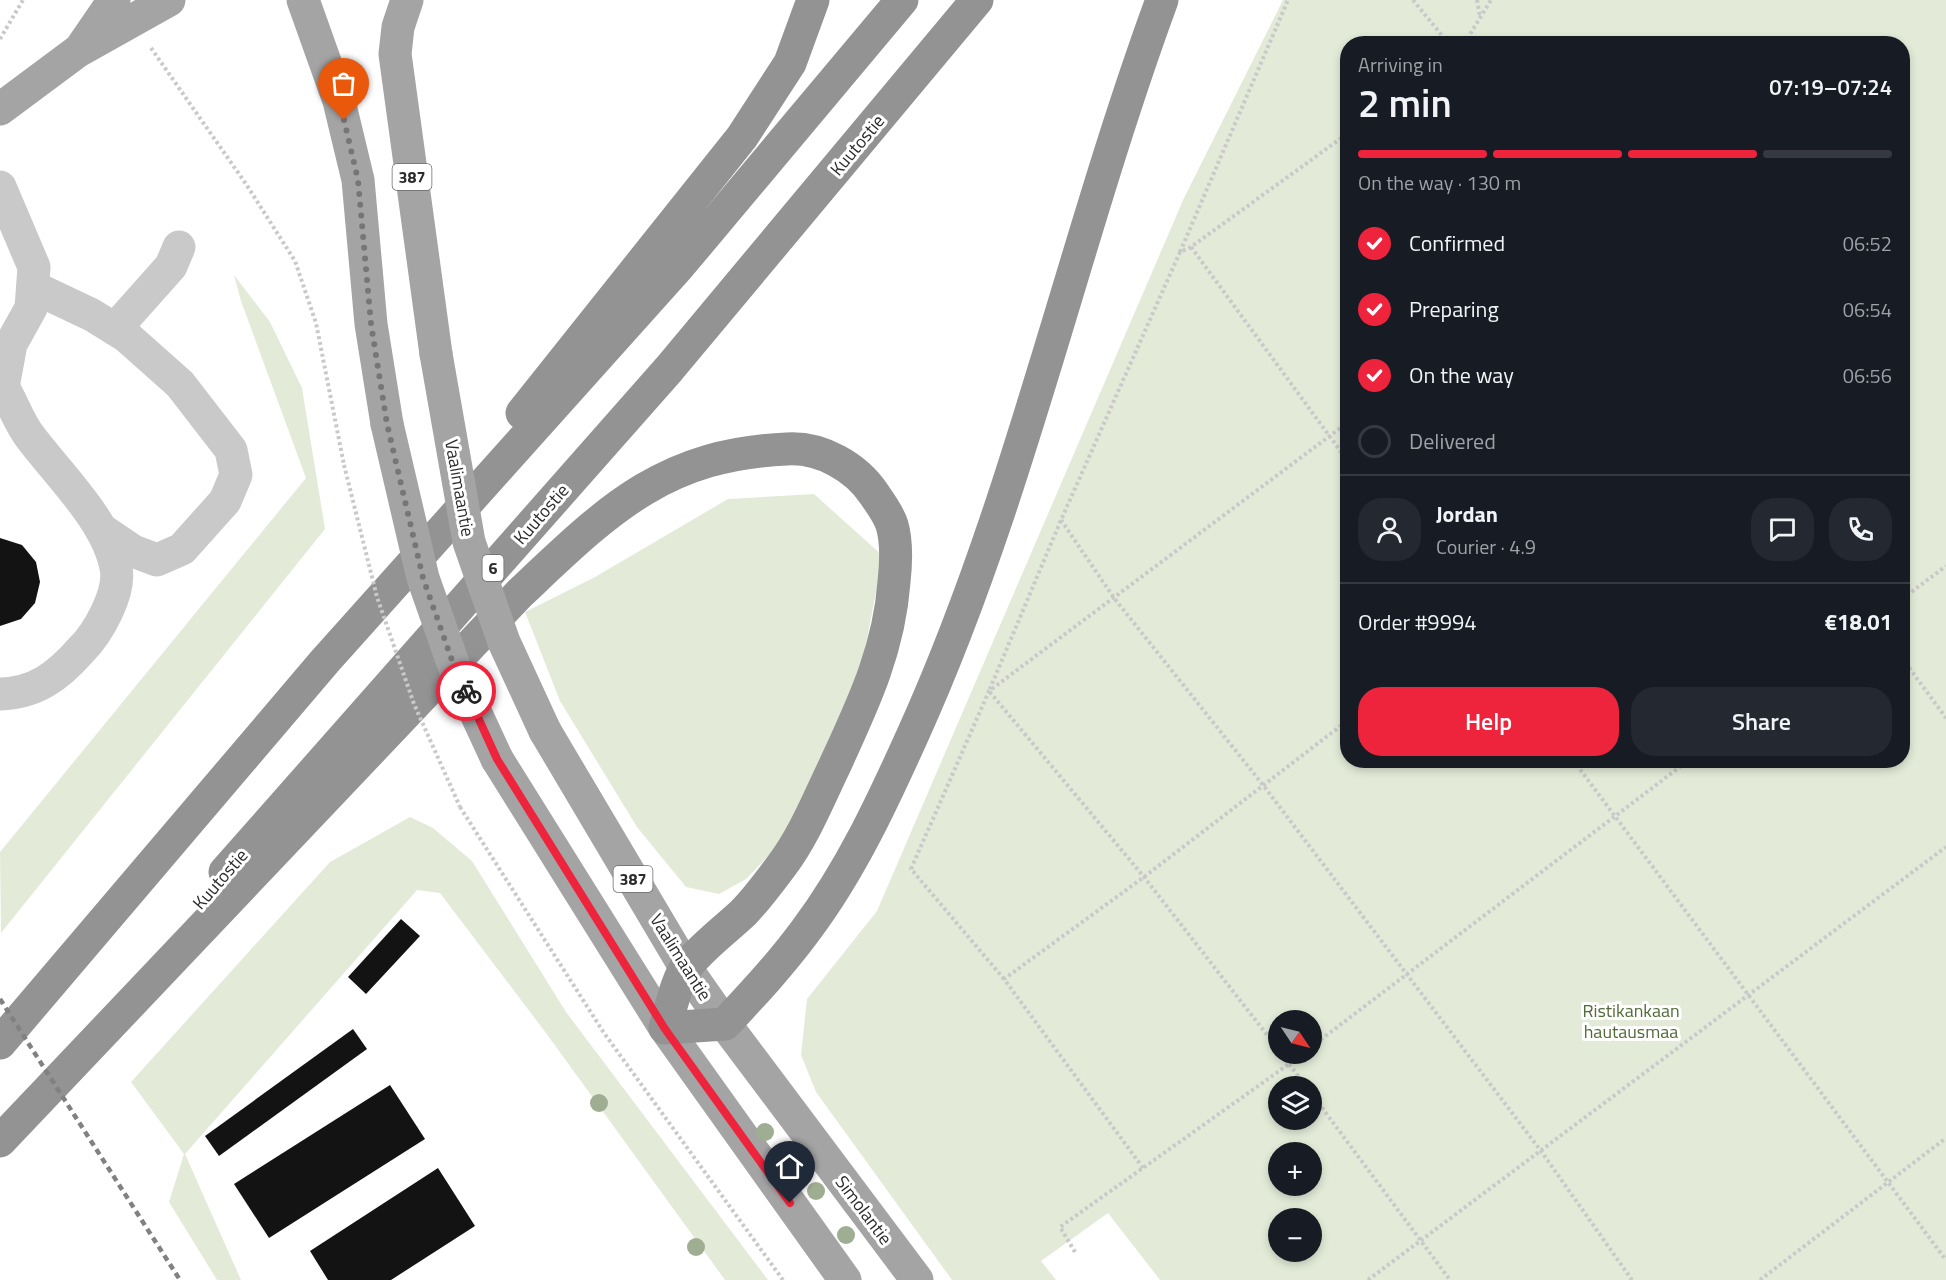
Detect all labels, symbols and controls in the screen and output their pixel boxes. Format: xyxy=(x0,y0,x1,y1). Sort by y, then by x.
text: Arriving in xyxy=(1358,49,1443,80)
pin xyxy=(318,58,369,120)
icon: bag xyxy=(327,67,360,100)
text: 07:19–07:24 xyxy=(1769,70,1892,104)
text: 2 min xyxy=(1358,73,1452,132)
street label: Kuutostie xyxy=(823,108,891,182)
road number: 387 xyxy=(392,164,432,190)
text: On the way · 130 m xyxy=(1358,167,1521,198)
text: Confirmed xyxy=(1409,226,1505,260)
icon: check xyxy=(1358,227,1391,260)
text: 06:52 xyxy=(1843,228,1892,259)
text: Preparing xyxy=(1409,292,1499,326)
icon: check xyxy=(1358,293,1391,326)
text: 06:54 xyxy=(1843,294,1892,325)
text: On the way xyxy=(1409,358,1514,392)
icon: check xyxy=(1358,359,1391,392)
text: 06:56 xyxy=(1843,360,1892,391)
text: Delivered xyxy=(1409,424,1496,458)
street label: Vaalimaantie xyxy=(438,437,482,539)
street label: Kuutostie xyxy=(507,478,575,550)
text: Jordan xyxy=(1436,497,1498,531)
button: person xyxy=(1358,498,1421,561)
button: chat xyxy=(1751,498,1814,561)
button: phone xyxy=(1829,498,1892,561)
text: Courier · 4.9 xyxy=(1436,531,1536,562)
road number: 6 xyxy=(482,555,504,581)
text: Order #9994 xyxy=(1358,605,1477,639)
text: €18.01 xyxy=(1825,605,1892,639)
courier xyxy=(436,661,496,721)
icon: bike xyxy=(450,675,483,708)
button: Help xyxy=(1358,687,1619,756)
button: Share xyxy=(1631,687,1892,756)
street label: Kuutostie xyxy=(186,843,254,915)
road number: 387 xyxy=(614,866,652,892)
street label: Vaalimaantie xyxy=(644,908,718,1006)
park label: Ristikankaan hautausmaa xyxy=(1582,997,1680,1045)
north arrow xyxy=(1268,1010,1322,1064)
map controls xyxy=(1268,1010,1322,1262)
button: layers xyxy=(1268,1076,1322,1130)
pin xyxy=(764,1141,815,1203)
button: + xyxy=(1268,1142,1322,1196)
icon: home xyxy=(773,1150,806,1183)
street label: Simolantie xyxy=(829,1170,899,1250)
button: − xyxy=(1268,1208,1322,1262)

